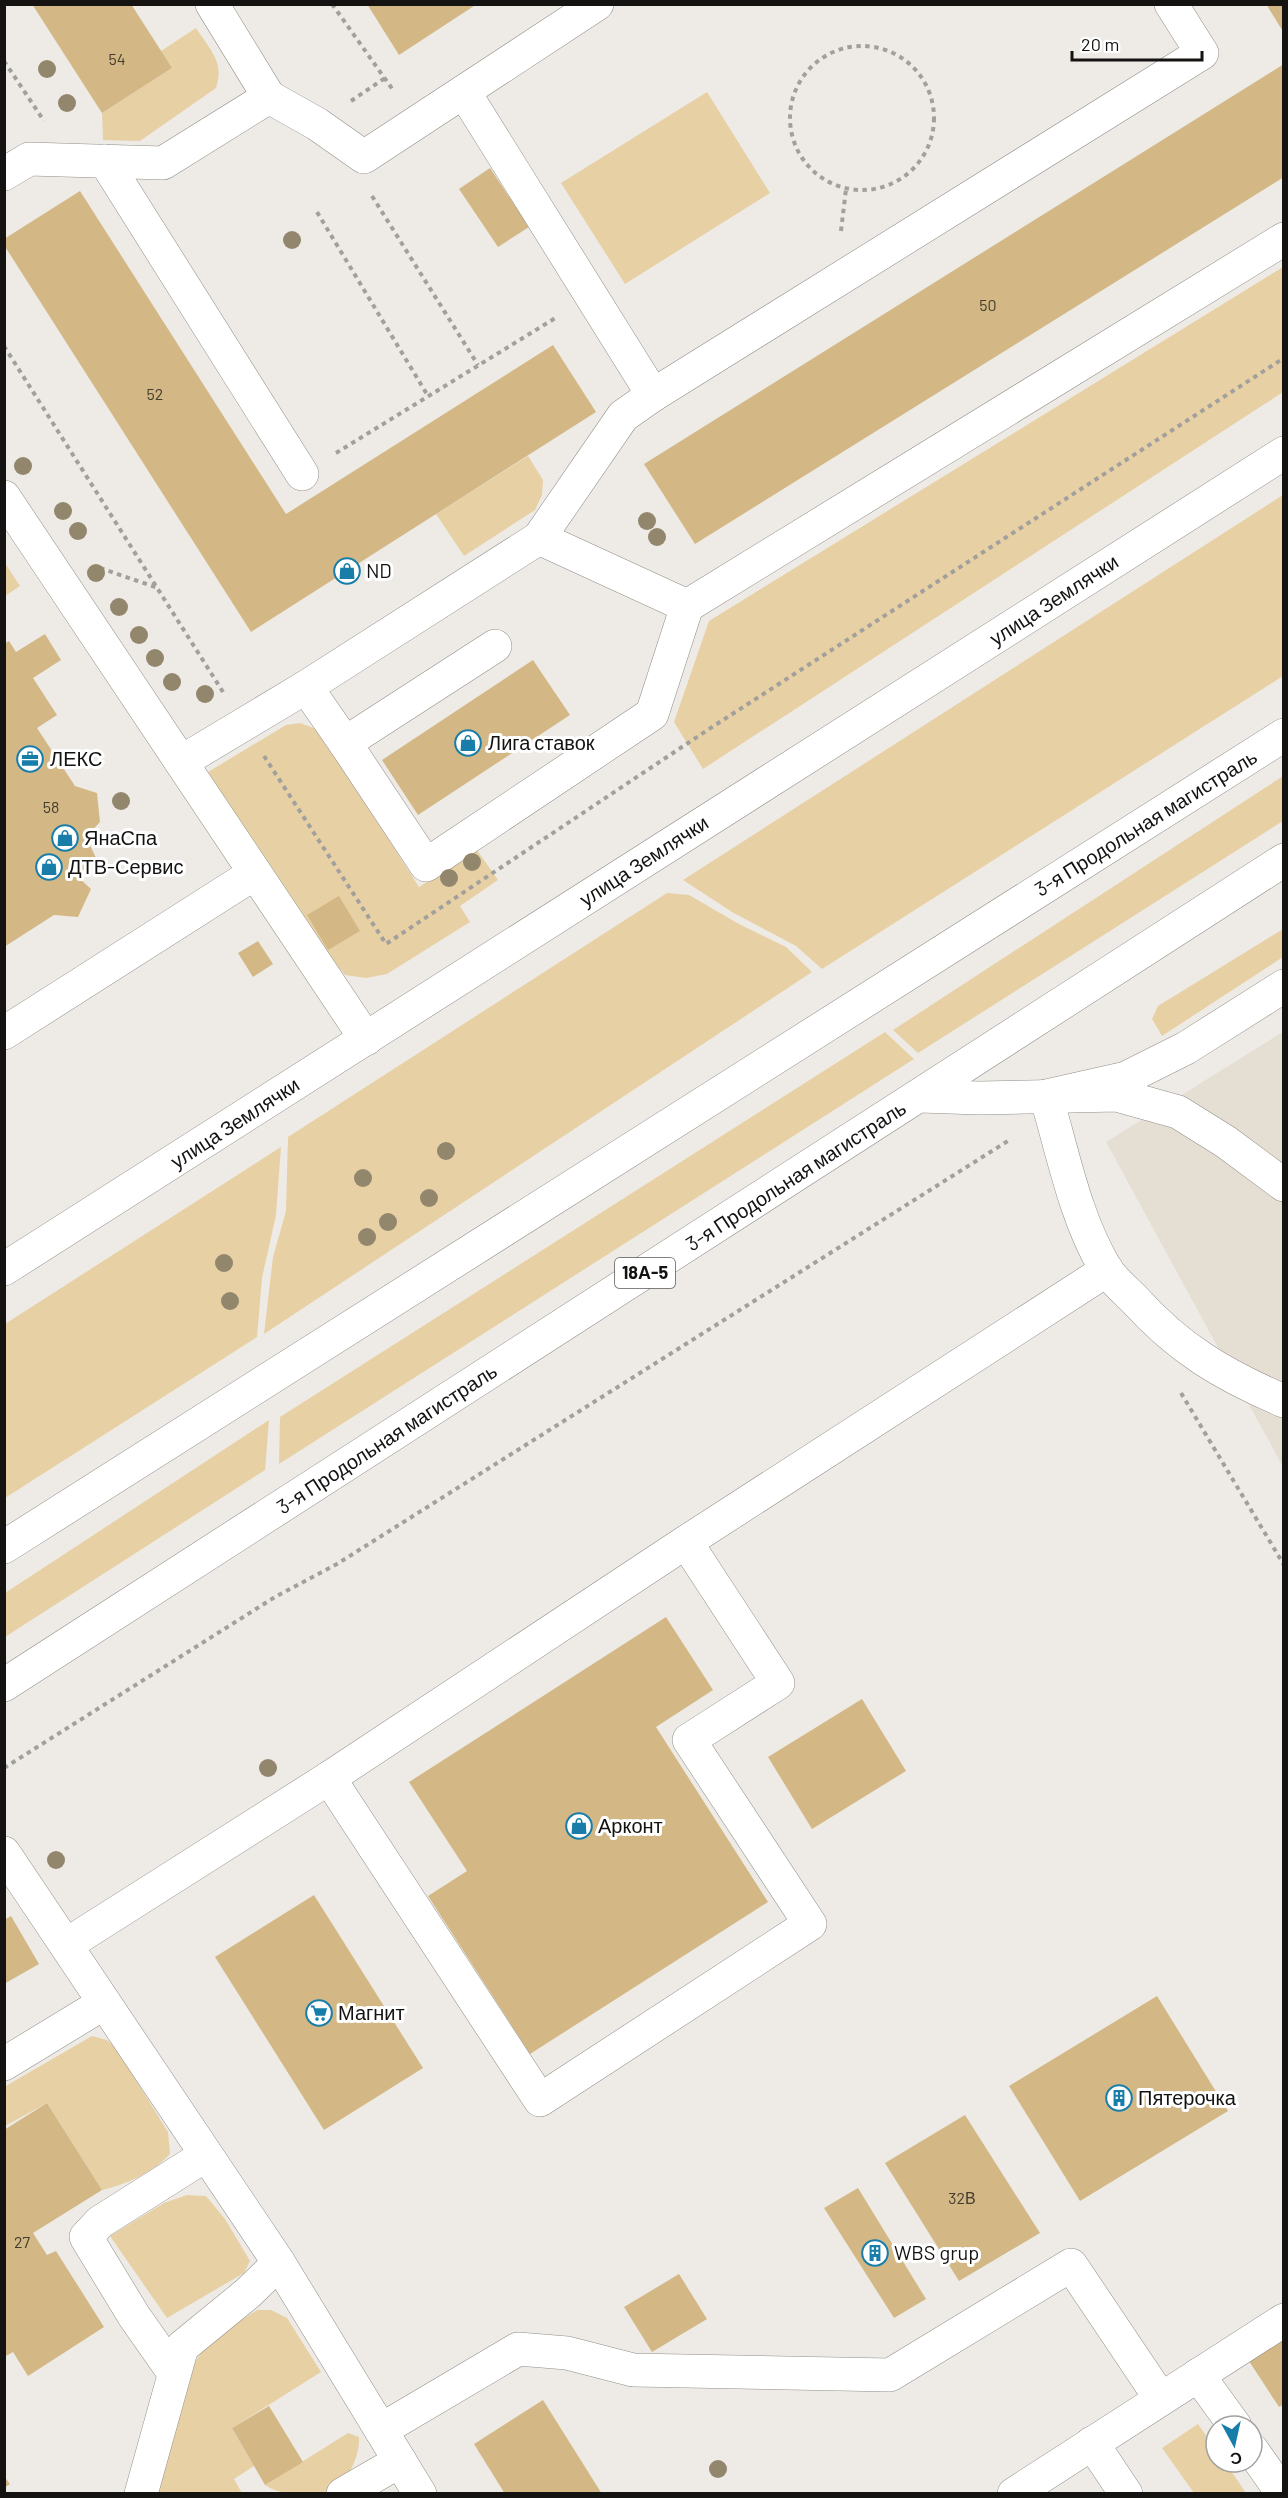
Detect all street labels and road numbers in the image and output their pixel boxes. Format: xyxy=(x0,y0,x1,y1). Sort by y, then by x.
street label: улица Землячки xyxy=(985,549,1122,650)
street label: 3-я Продольная магистраль xyxy=(1030,744,1261,901)
street label: улица Землячки xyxy=(575,810,712,911)
street label: улица Землячки xyxy=(166,1072,303,1173)
street label: 3-я Продольная магистраль xyxy=(681,1095,910,1255)
road number: 18А-5 xyxy=(615,1258,675,1288)
street label: 3-я Продольная магистраль xyxy=(272,1358,501,1518)

